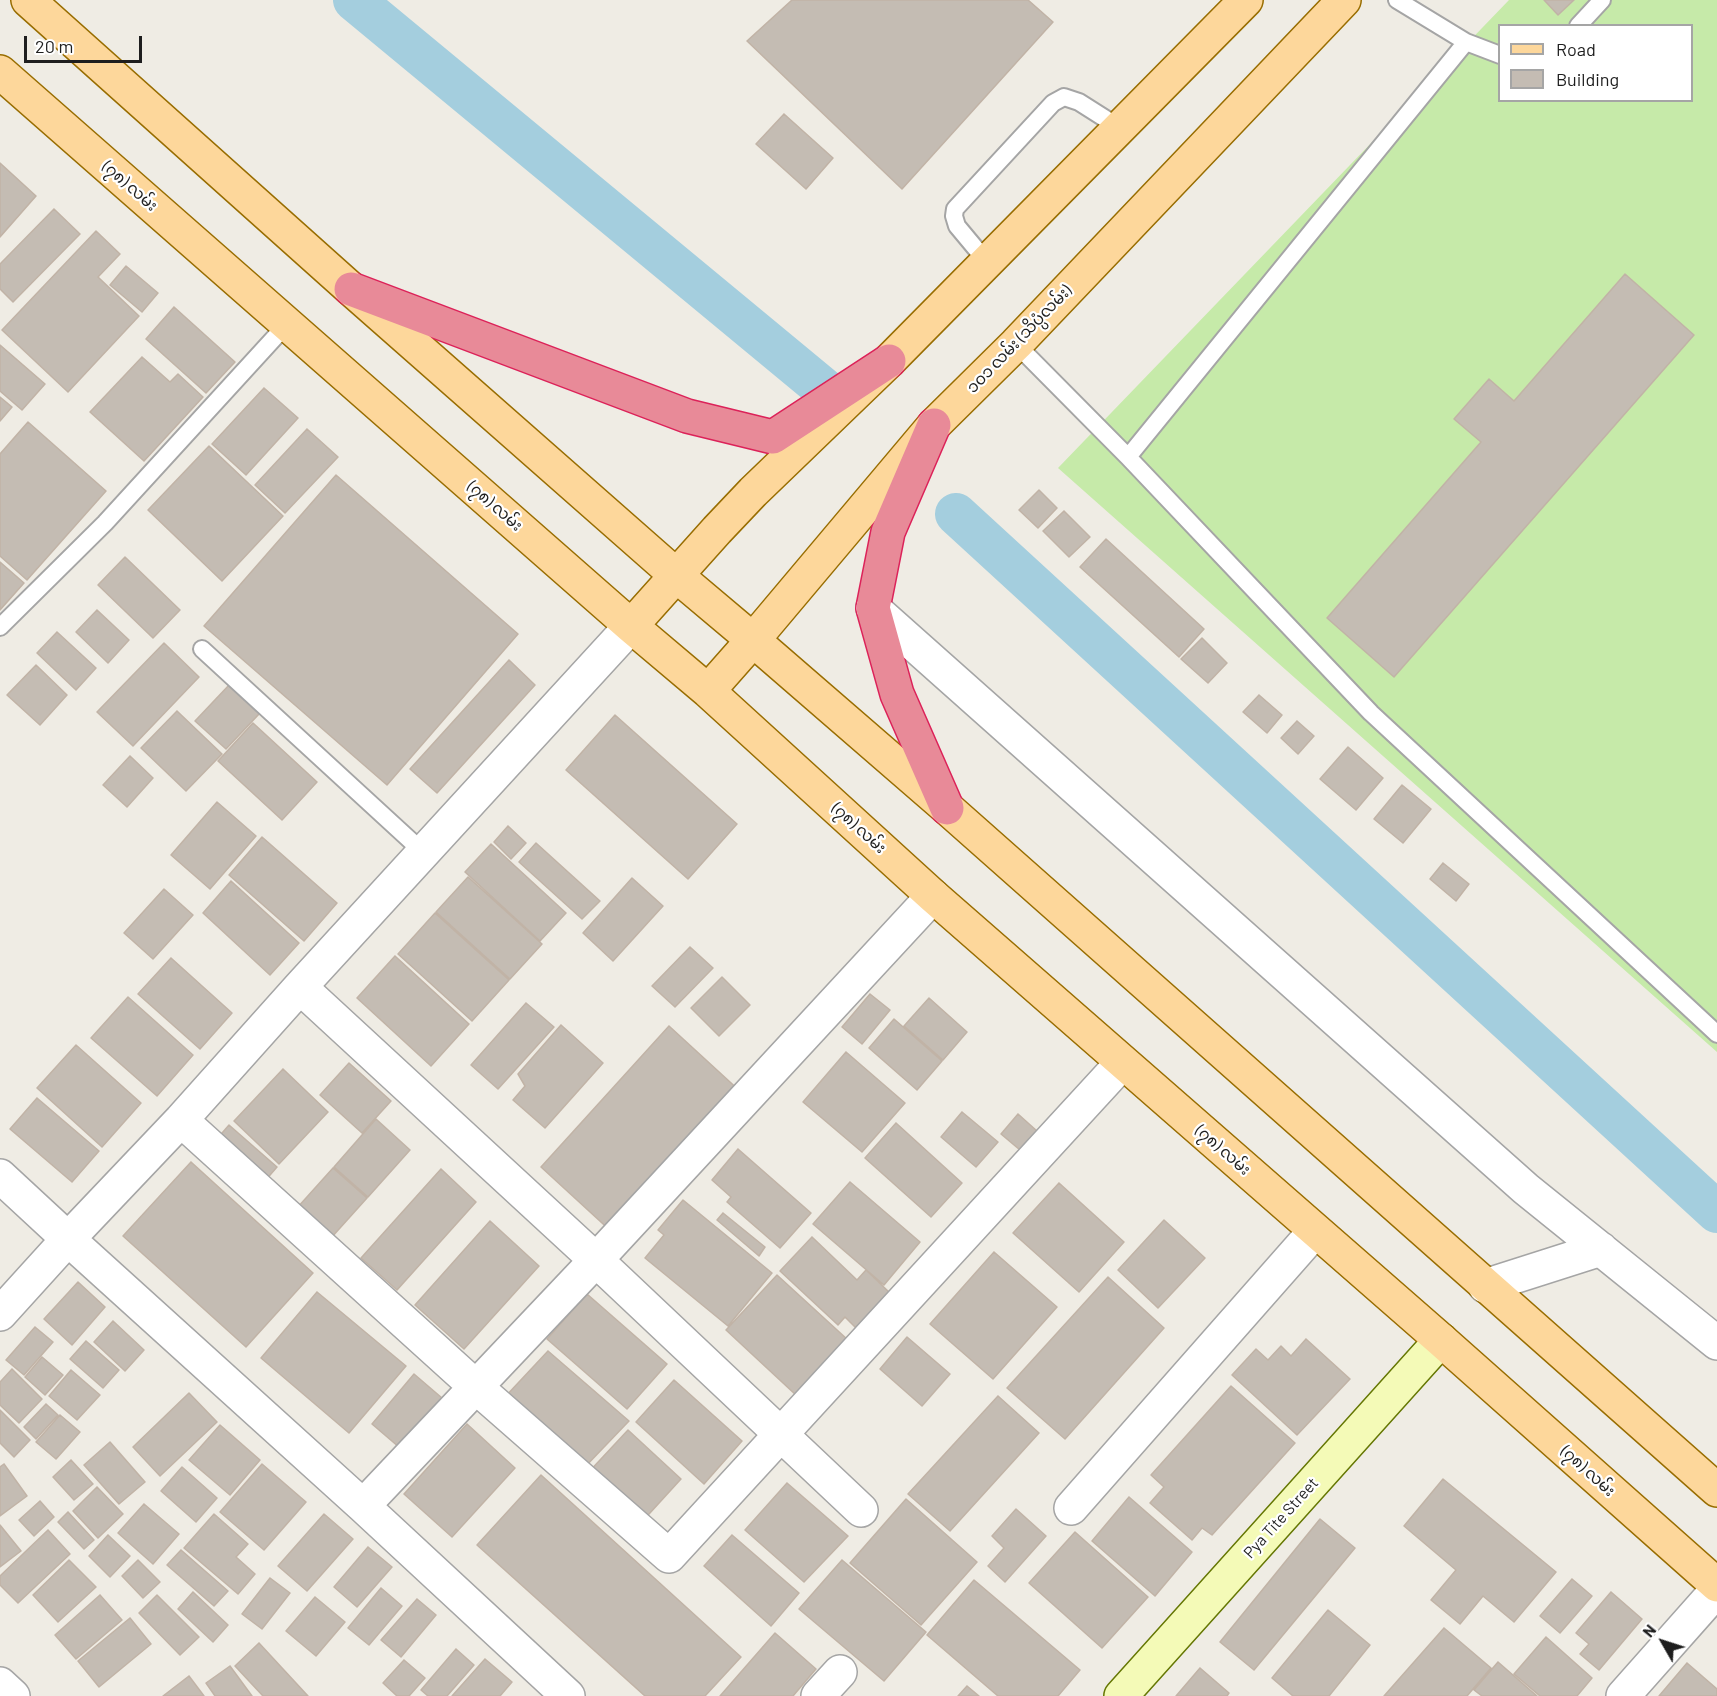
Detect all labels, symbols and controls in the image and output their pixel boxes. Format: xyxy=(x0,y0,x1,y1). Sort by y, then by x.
scale bar xyxy=(27,24,146,62)
legend xyxy=(1498,24,1693,102)
text: 20 m xyxy=(35,35,73,57)
text: Road xyxy=(1556,38,1596,60)
text: Building xyxy=(1556,68,1619,90)
street label: (၇၈) လမ်း xyxy=(99,157,161,215)
street label: ၁၀၁ လမ်း (သိပ္ပံလမ်း) xyxy=(963,281,1075,397)
street label: (၇၈) လမ်း xyxy=(464,477,526,535)
street label: (၇၈) လမ်း xyxy=(828,799,890,857)
street label: (၇၈) လမ်း xyxy=(1192,1121,1254,1179)
street label: (၇၈) လမ်း xyxy=(1557,1442,1619,1500)
street label: Pya Tite Street xyxy=(1240,1474,1322,1562)
north arrow xyxy=(1633,1612,1693,1672)
text: N xyxy=(1638,1620,1659,1640)

